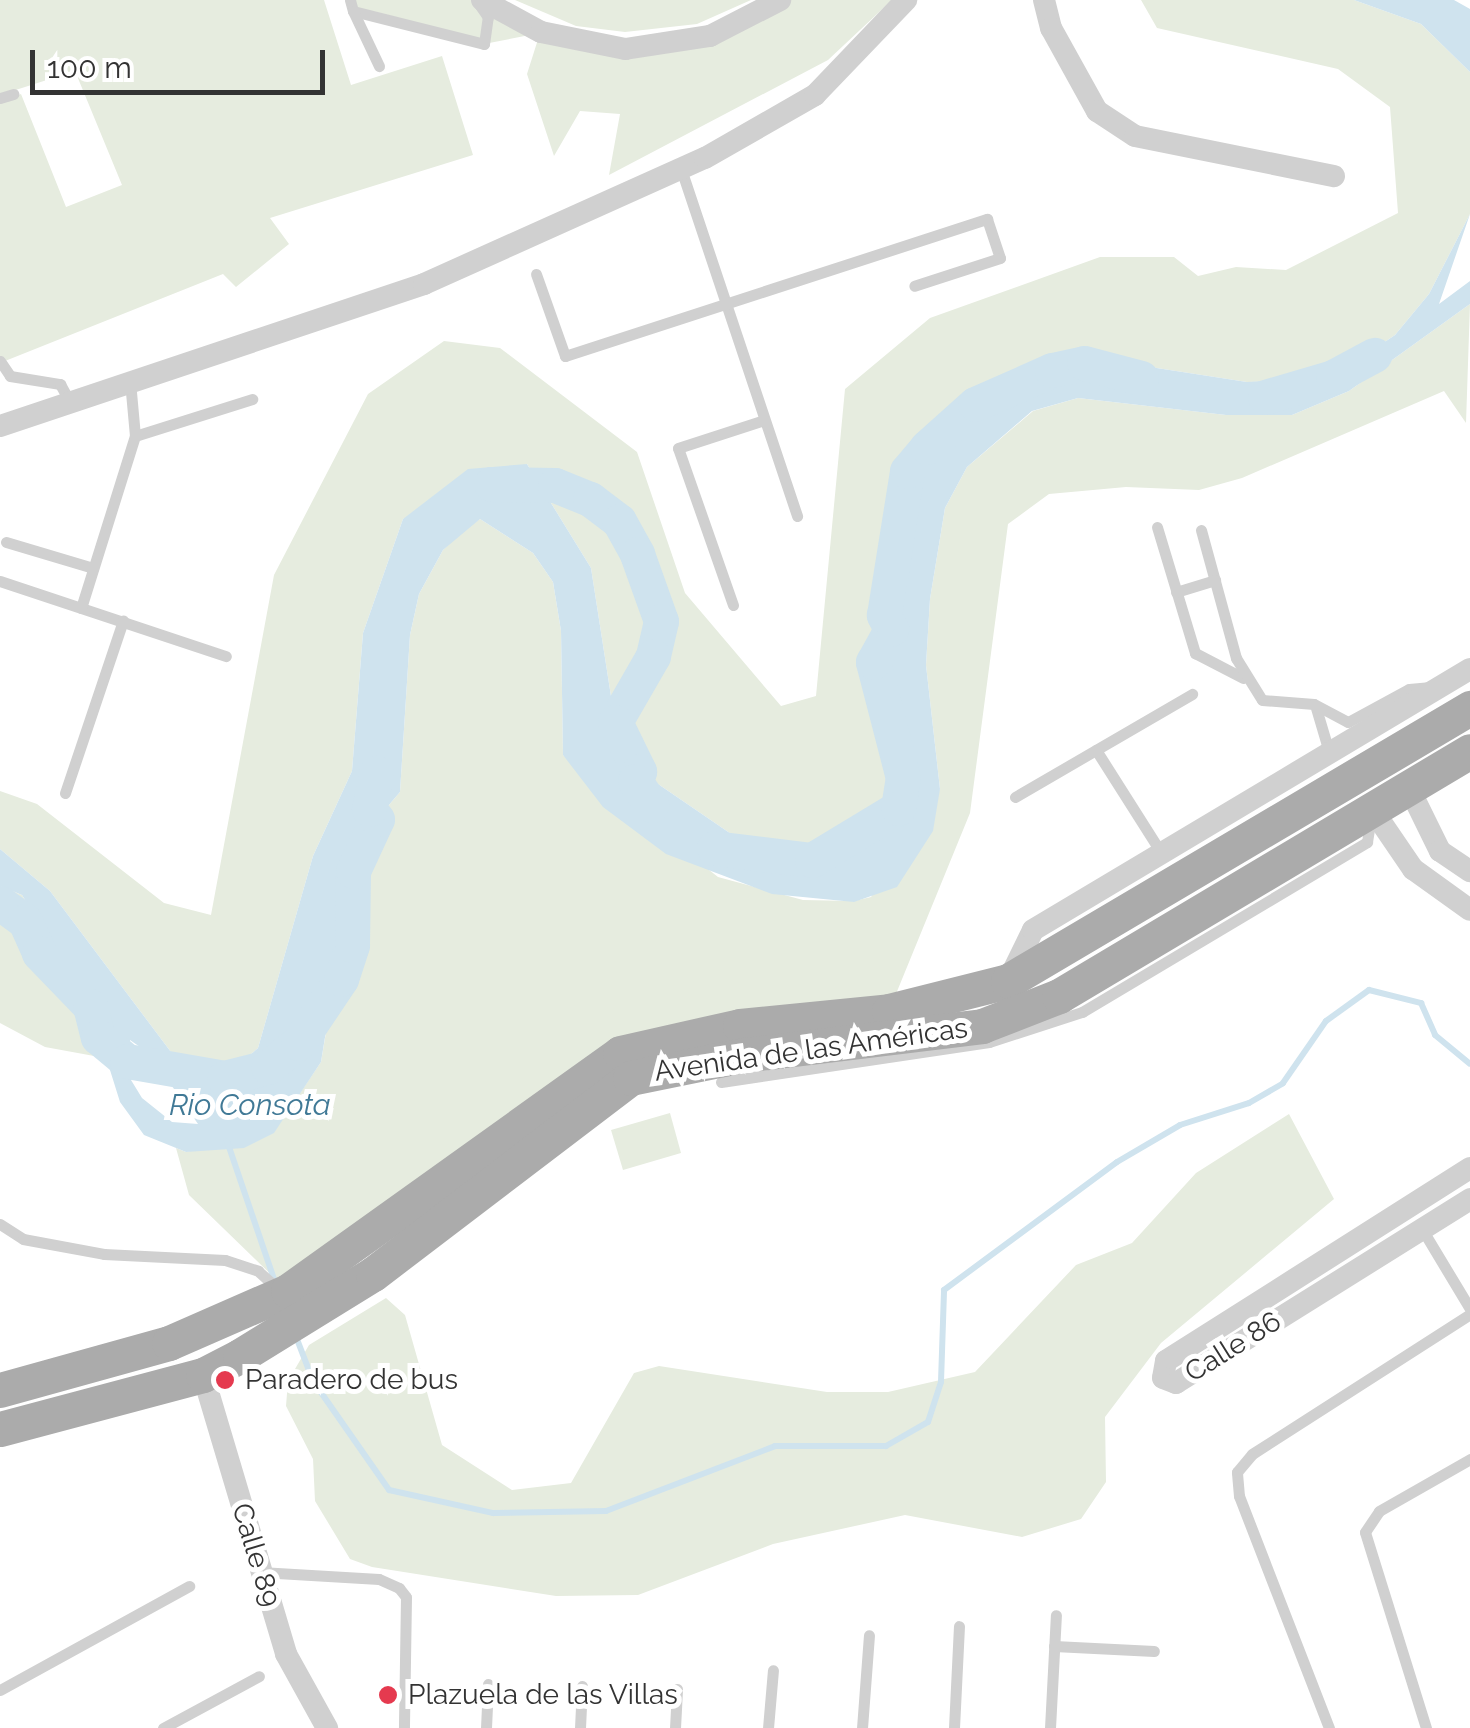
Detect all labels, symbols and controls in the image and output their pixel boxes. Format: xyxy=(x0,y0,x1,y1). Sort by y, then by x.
scale bar xyxy=(35,30,330,92)
text: 100 m xyxy=(47,50,132,85)
street label: Avenida de las Américas xyxy=(652,1011,970,1089)
water label: Rio Consota xyxy=(169,1087,331,1123)
street label: Calle 86 xyxy=(1179,1304,1287,1390)
place label: Paradero de bus xyxy=(245,1363,458,1397)
marker: Paradero de bus xyxy=(214,1369,236,1391)
street label: Calle 89 xyxy=(224,1499,288,1611)
place label: Plazuela de las Villas xyxy=(408,1678,679,1712)
marker: Plazuela de las Villas xyxy=(377,1684,399,1706)

